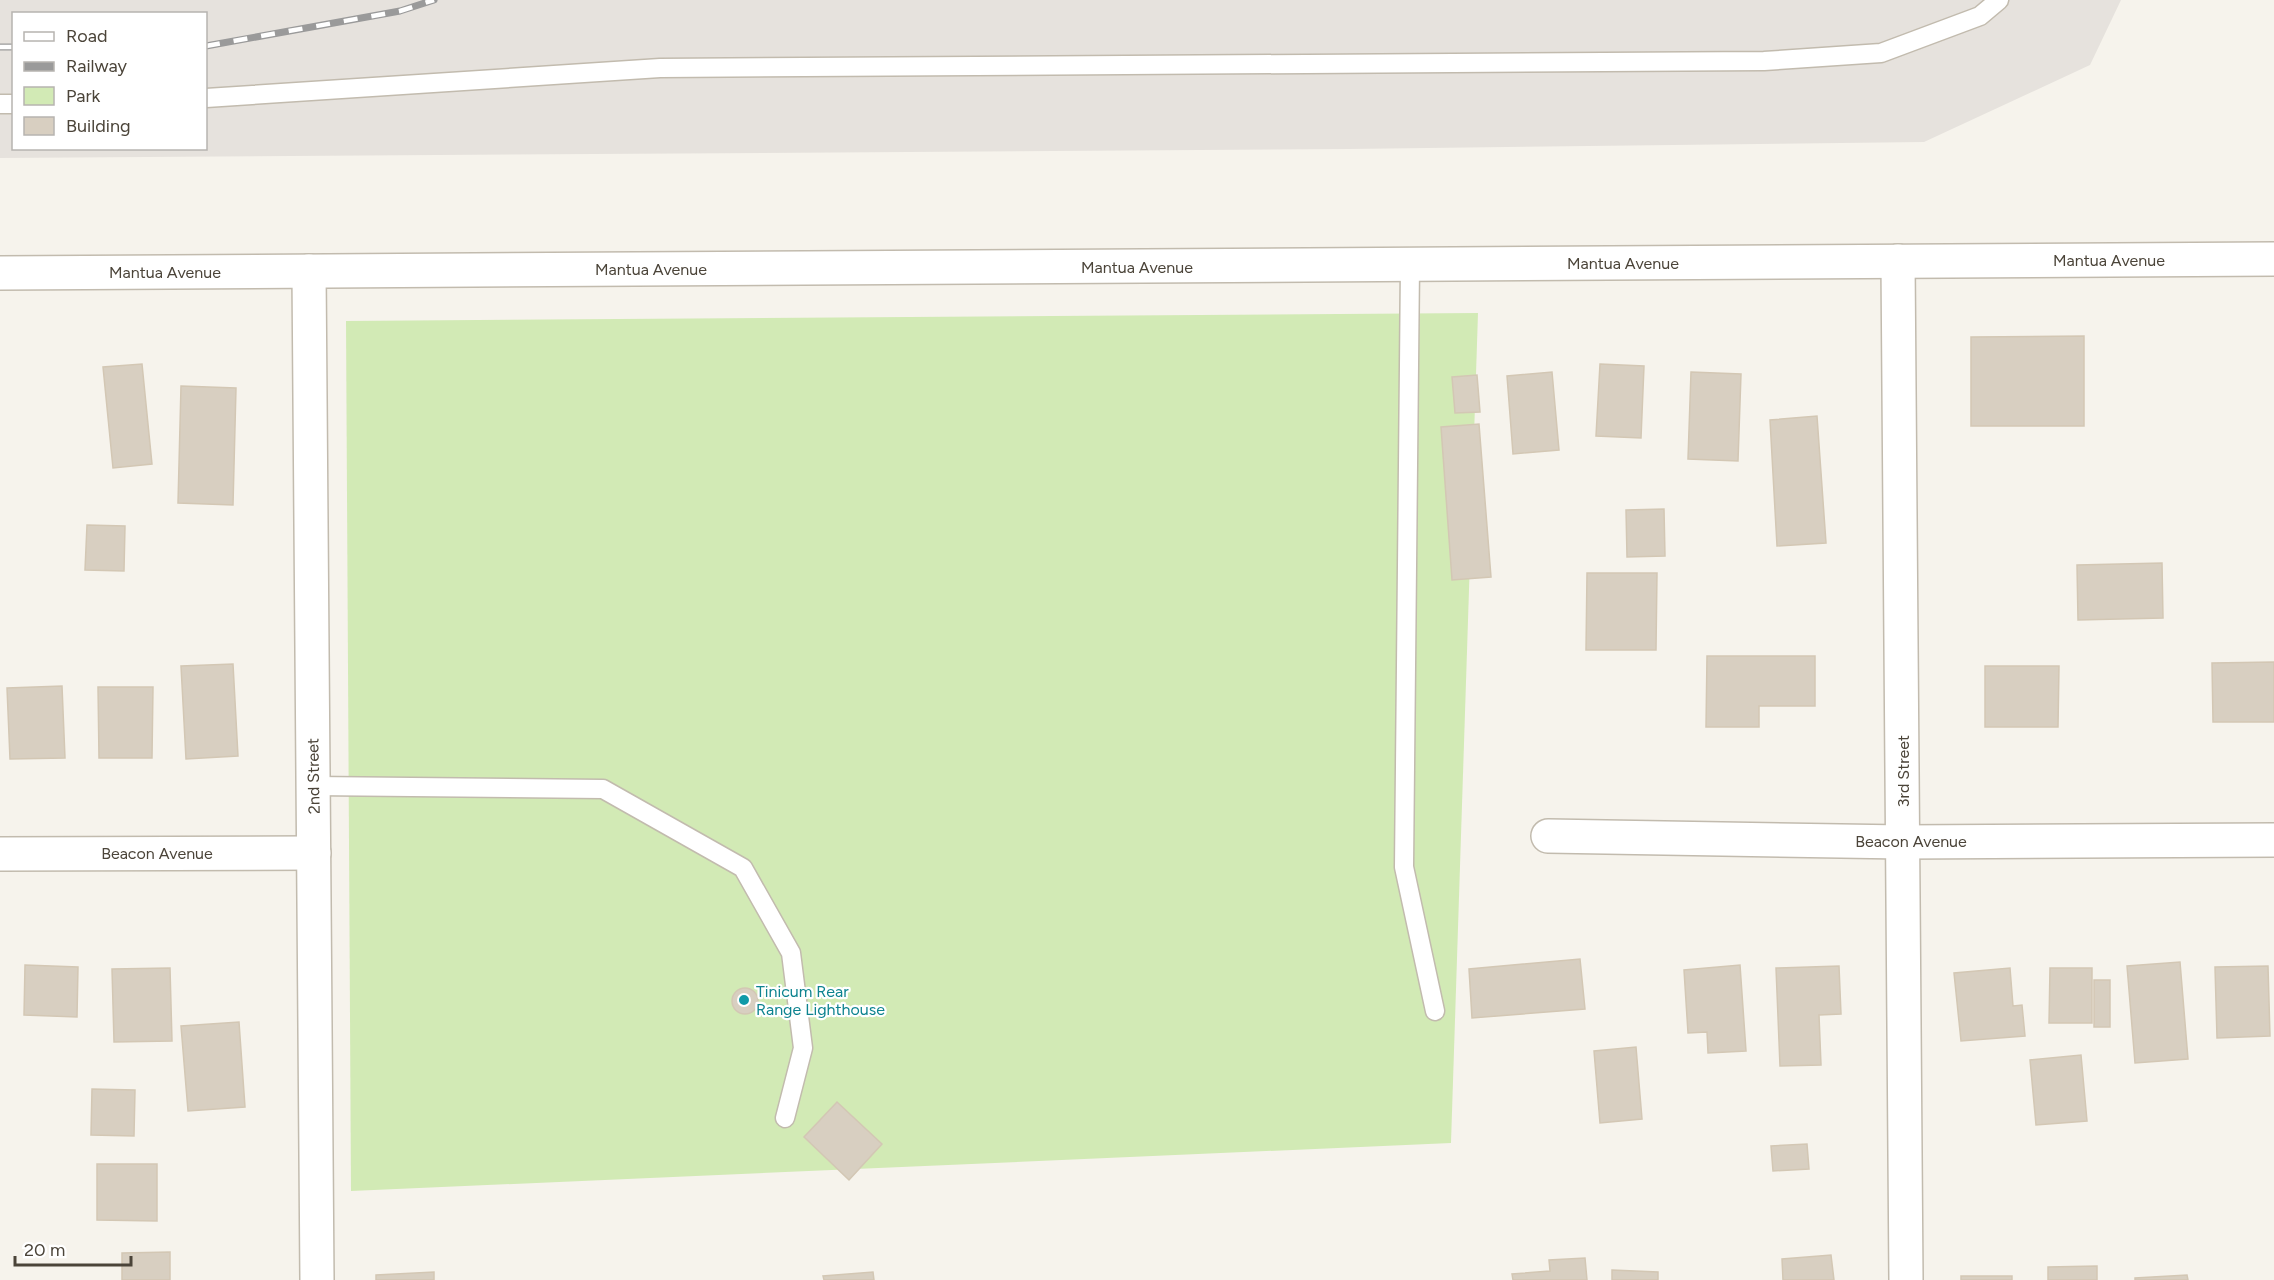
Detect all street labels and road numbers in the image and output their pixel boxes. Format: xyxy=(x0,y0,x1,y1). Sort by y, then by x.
street label: Mantua Avenue xyxy=(2053,251,2165,270)
street label: Mantua Avenue xyxy=(1567,254,1679,273)
street label: Mantua Avenue xyxy=(1081,258,1193,277)
street label: Mantua Avenue xyxy=(595,260,707,279)
street label: Mantua Avenue xyxy=(109,263,221,282)
street label: 3rd Street xyxy=(1894,735,1913,807)
street label: 2nd Street xyxy=(303,738,324,814)
street label: Beacon Avenue xyxy=(1855,832,1967,851)
street label: Beacon Avenue xyxy=(101,844,213,863)

